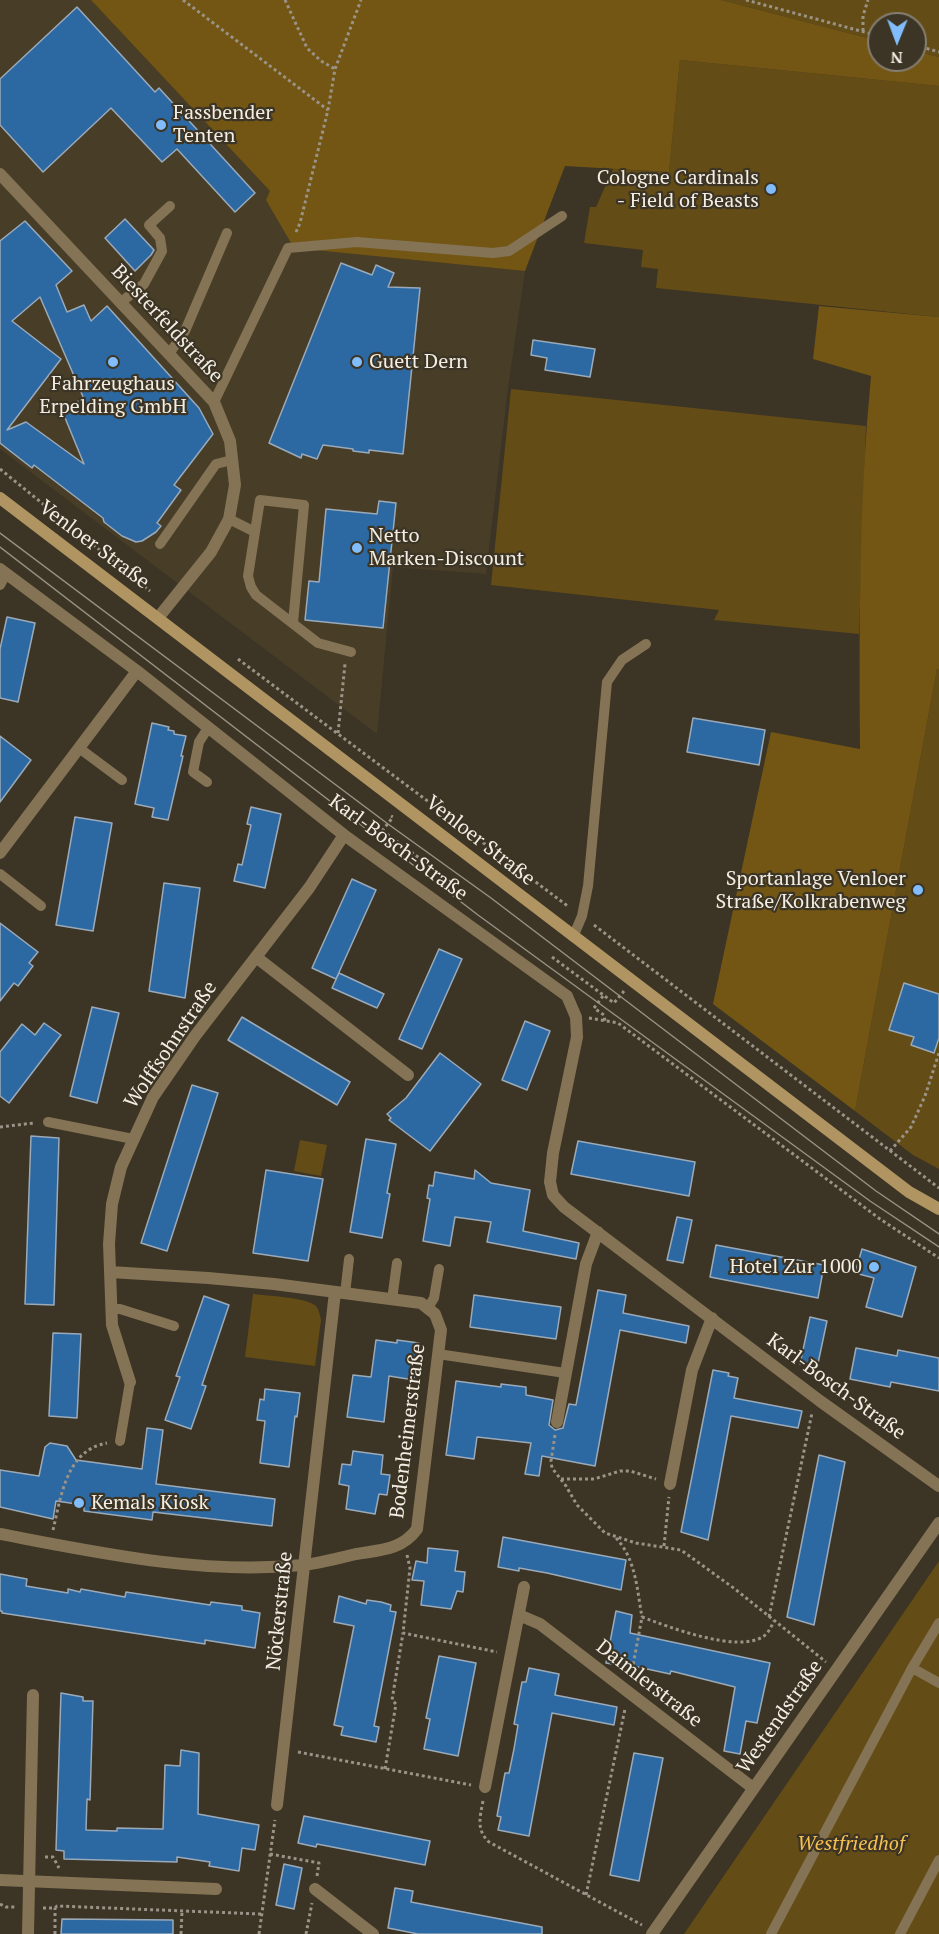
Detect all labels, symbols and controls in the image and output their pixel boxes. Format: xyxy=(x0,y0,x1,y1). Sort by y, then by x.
north arrow xyxy=(867,12,927,72)
text: N xyxy=(890,47,903,69)
place label: Fassbender Tenten xyxy=(173,101,273,148)
marker: Fassbender Tenten xyxy=(154,118,168,132)
place label: Cologne Cardinals - Field of Beasts xyxy=(597,166,759,213)
marker: Cologne Cardinals - Field of Beasts xyxy=(764,182,778,196)
street label: Biesterfeldstraße xyxy=(106,260,228,388)
place label: Guett Dern xyxy=(369,350,468,374)
marker: Fahrzeughaus Erpelding GmbH xyxy=(106,355,120,369)
marker: Guett Dern xyxy=(350,355,364,369)
place label: Fahrzeughaus Erpelding GmbH xyxy=(39,372,187,419)
street label: Venloer Straße xyxy=(34,496,154,594)
place label: Netto Marken-Discount xyxy=(369,524,524,571)
marker: Netto Marken-Discount xyxy=(350,541,364,555)
street label: Karl-Bosch-Straße xyxy=(324,790,472,906)
street label: Venloer Straße xyxy=(421,791,539,891)
place label: Sportanlage Venloer Straße/Kolkrabenweg xyxy=(716,867,906,914)
marker: Sportanlage Venloer Straße/Kolkrabenweg xyxy=(911,883,925,897)
street label: Wolffsohnstraße xyxy=(120,977,222,1113)
place label: Hotel Zur 1000 xyxy=(729,1255,862,1279)
marker: Hotel Zur 1000 xyxy=(867,1260,881,1274)
street label: Karl-Bosch-Straße xyxy=(762,1329,910,1445)
street label: Bodenheimerstraße xyxy=(385,1342,431,1520)
place label: Kemals Kiosk xyxy=(91,1491,209,1515)
marker: Kemals Kiosk xyxy=(72,1496,86,1510)
street label: Nöckerstraße xyxy=(262,1550,298,1672)
street label: Daimlerstraße xyxy=(591,1635,707,1733)
street label: Westendstraße xyxy=(732,1656,828,1778)
park label: Westfriedhof xyxy=(797,1832,905,1856)

